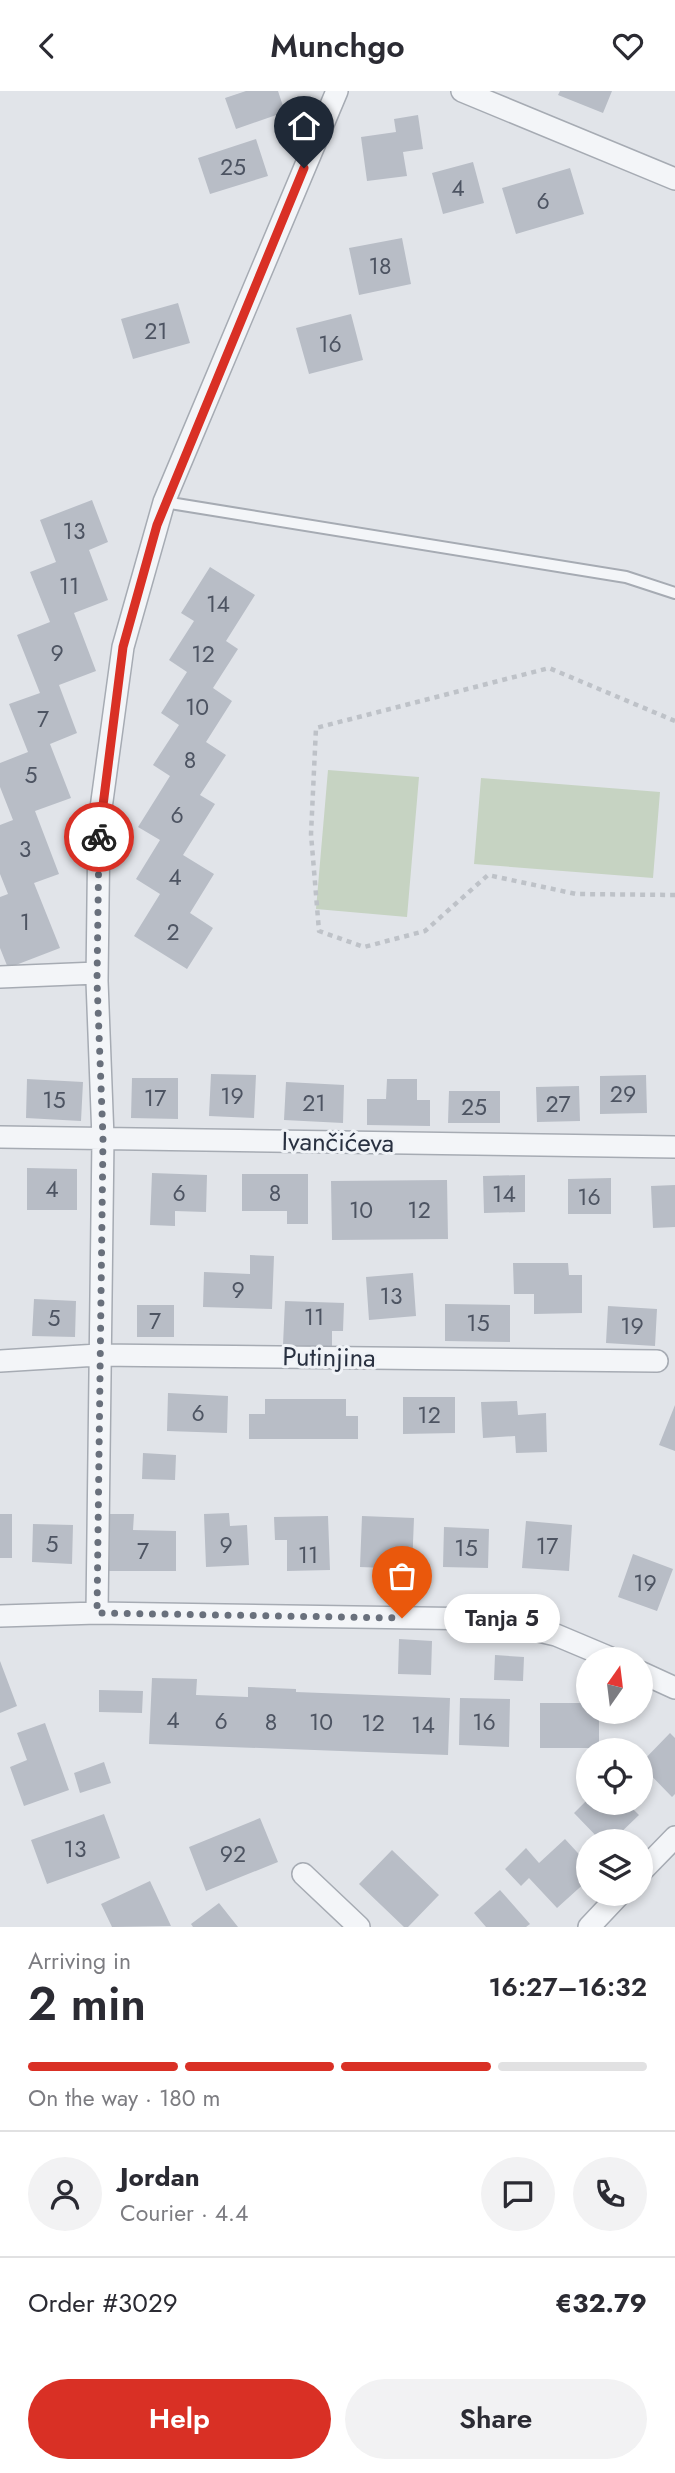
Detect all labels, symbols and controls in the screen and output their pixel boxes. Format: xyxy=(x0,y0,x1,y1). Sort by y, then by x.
text: Munchgo xyxy=(270,23,405,69)
icon: back xyxy=(28,27,66,65)
icon: heart xyxy=(609,27,647,65)
pin xyxy=(274,96,334,168)
icon: home xyxy=(285,107,323,145)
house number: 25 xyxy=(220,150,246,184)
house number: 4 xyxy=(451,171,465,205)
house number: 6 xyxy=(536,184,550,218)
house number: 18 xyxy=(369,249,391,283)
house number: 21 xyxy=(144,314,168,348)
house number: 16 xyxy=(318,327,342,361)
house number: 13 xyxy=(63,514,85,548)
house number: 11 xyxy=(59,569,79,603)
house number: 14 xyxy=(206,587,230,621)
house number: 9 xyxy=(50,636,64,670)
house number: 12 xyxy=(191,637,215,671)
house number: 10 xyxy=(185,690,209,724)
house number: 7 xyxy=(37,702,49,736)
house number: 8 xyxy=(184,743,196,777)
house number: 5 xyxy=(25,758,38,792)
house number: 6 xyxy=(170,798,184,832)
courier xyxy=(64,802,134,872)
icon: bike xyxy=(80,818,118,856)
house number: 3 xyxy=(19,832,31,866)
house number: 4 xyxy=(168,860,182,894)
house number: 1 xyxy=(20,905,30,939)
house number: 2 xyxy=(166,915,180,949)
house number: 29 xyxy=(610,1077,636,1111)
house number: 19 xyxy=(220,1079,244,1113)
house number: 17 xyxy=(144,1081,166,1115)
house number: 15 xyxy=(42,1083,66,1117)
house number: 21 xyxy=(302,1086,326,1120)
house number: 27 xyxy=(545,1087,571,1121)
house number: 25 xyxy=(461,1090,487,1124)
street label: Ivančićeva xyxy=(281,1122,395,1162)
house number: 4 xyxy=(45,1172,59,1206)
house number: 6 xyxy=(172,1176,186,1210)
house number: 8 xyxy=(269,1176,281,1210)
house number: 14 xyxy=(492,1177,516,1211)
house number: 16 xyxy=(577,1180,601,1214)
house number: 10 xyxy=(349,1193,373,1227)
house number: 12 xyxy=(407,1193,431,1227)
house number: 9 xyxy=(231,1273,245,1307)
house number: 13 xyxy=(380,1279,402,1313)
house number: 11 xyxy=(304,1300,324,1334)
house number: 5 xyxy=(48,1301,61,1335)
house number: 7 xyxy=(149,1304,161,1338)
house number: 15 xyxy=(466,1306,490,1340)
house number: 19 xyxy=(620,1309,644,1343)
street label: Putinjina xyxy=(282,1337,376,1377)
house number: 6 xyxy=(191,1396,205,1430)
house number: 12 xyxy=(417,1398,441,1432)
house number: 5 xyxy=(46,1527,59,1561)
house number: 9 xyxy=(219,1528,233,1562)
house number: 17 xyxy=(536,1529,558,1563)
house number: 15 xyxy=(454,1531,478,1565)
house number: 7 xyxy=(137,1534,149,1568)
house number: 11 xyxy=(298,1538,318,1572)
pin xyxy=(372,1546,432,1618)
icon: bag xyxy=(383,1557,421,1595)
house number: 19 xyxy=(633,1566,657,1600)
callout: Tanja 5 xyxy=(444,1593,560,1643)
text: Tanja 5 xyxy=(465,1601,539,1635)
north arrow xyxy=(576,1647,653,1724)
map controls xyxy=(576,1647,653,1906)
house number: 4 xyxy=(166,1703,180,1737)
house number: 6 xyxy=(214,1704,228,1738)
house number: 8 xyxy=(265,1705,277,1739)
house number: 10 xyxy=(309,1705,333,1739)
house number: 16 xyxy=(472,1705,496,1739)
house number: 12 xyxy=(361,1706,385,1740)
house number: 14 xyxy=(411,1708,435,1742)
button: locate xyxy=(576,1738,653,1815)
button: layers xyxy=(576,1829,653,1906)
house number: 13 xyxy=(64,1832,86,1866)
house number: 92 xyxy=(220,1837,246,1871)
text: Arriving in xyxy=(28,1944,131,1978)
text: 16:27–16:32 xyxy=(489,1968,647,2006)
text: 2 min xyxy=(28,1971,146,2037)
text: On the way · 180 m xyxy=(28,2081,220,2115)
button: person xyxy=(28,2157,102,2231)
button: chat xyxy=(481,2157,555,2231)
button: phone xyxy=(573,2157,647,2231)
text: Jordan xyxy=(120,2158,200,2196)
text: Courier · 4.4 xyxy=(120,2196,248,2230)
text: Order #3029 xyxy=(28,2284,178,2322)
text: €32.79 xyxy=(555,2284,647,2322)
button: Help xyxy=(28,2379,331,2459)
button: Share xyxy=(345,2379,647,2459)

